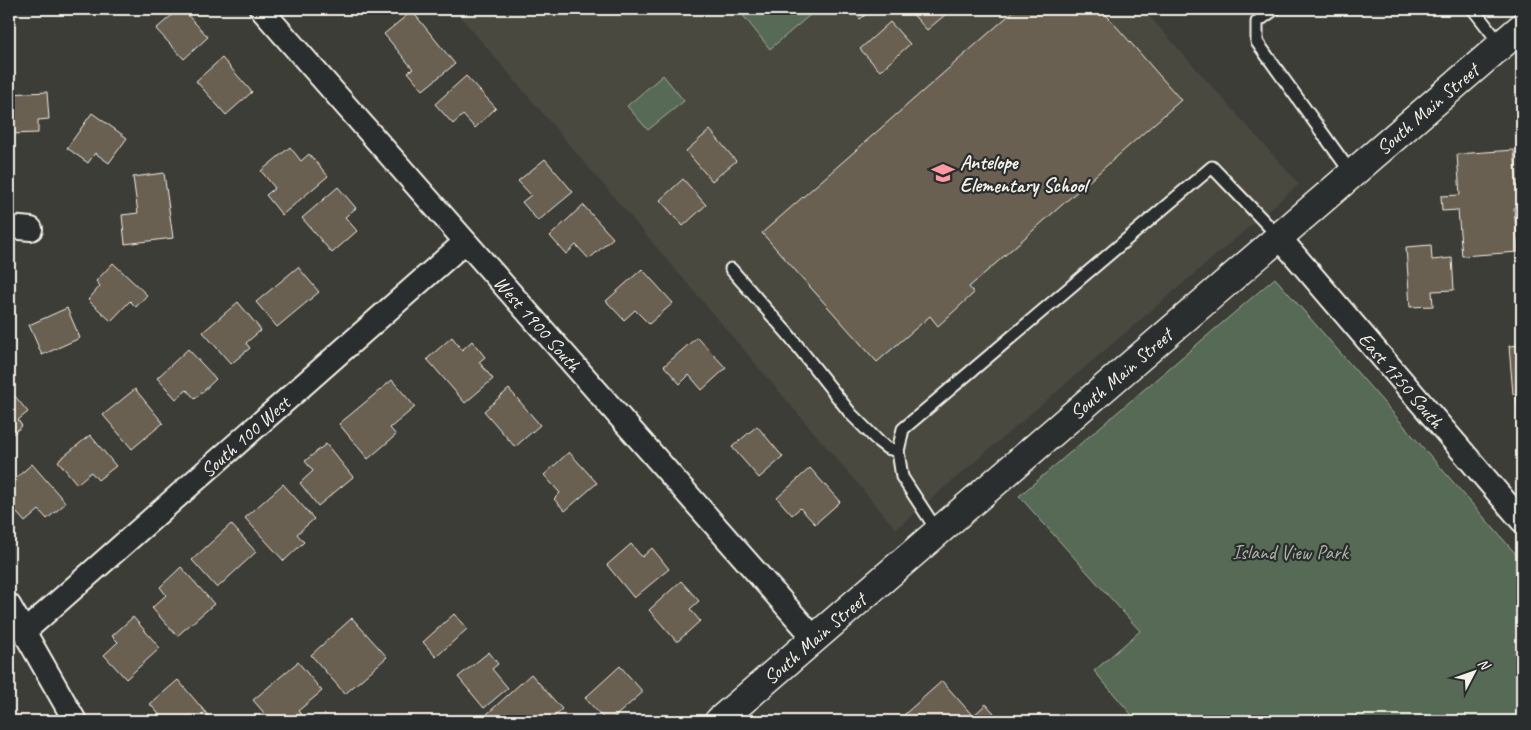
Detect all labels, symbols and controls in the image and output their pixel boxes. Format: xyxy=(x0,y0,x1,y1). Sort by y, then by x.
street label: South Main Street xyxy=(1371,56,1486,160)
place label: Antelope Elementary School xyxy=(960,150,1090,198)
school or university icon: Antelope Elementary School xyxy=(930,160,956,186)
street label: West 1900 South xyxy=(489,270,587,378)
street label: South Main Street xyxy=(1064,320,1180,425)
street label: East 1750 South xyxy=(1353,327,1450,434)
street label: South 100 West xyxy=(195,389,297,483)
park label: Island View Park xyxy=(1232,540,1349,565)
street label: South Main Street xyxy=(758,585,873,690)
north arrow xyxy=(1448,648,1498,698)
text: N xyxy=(1474,655,1494,674)

